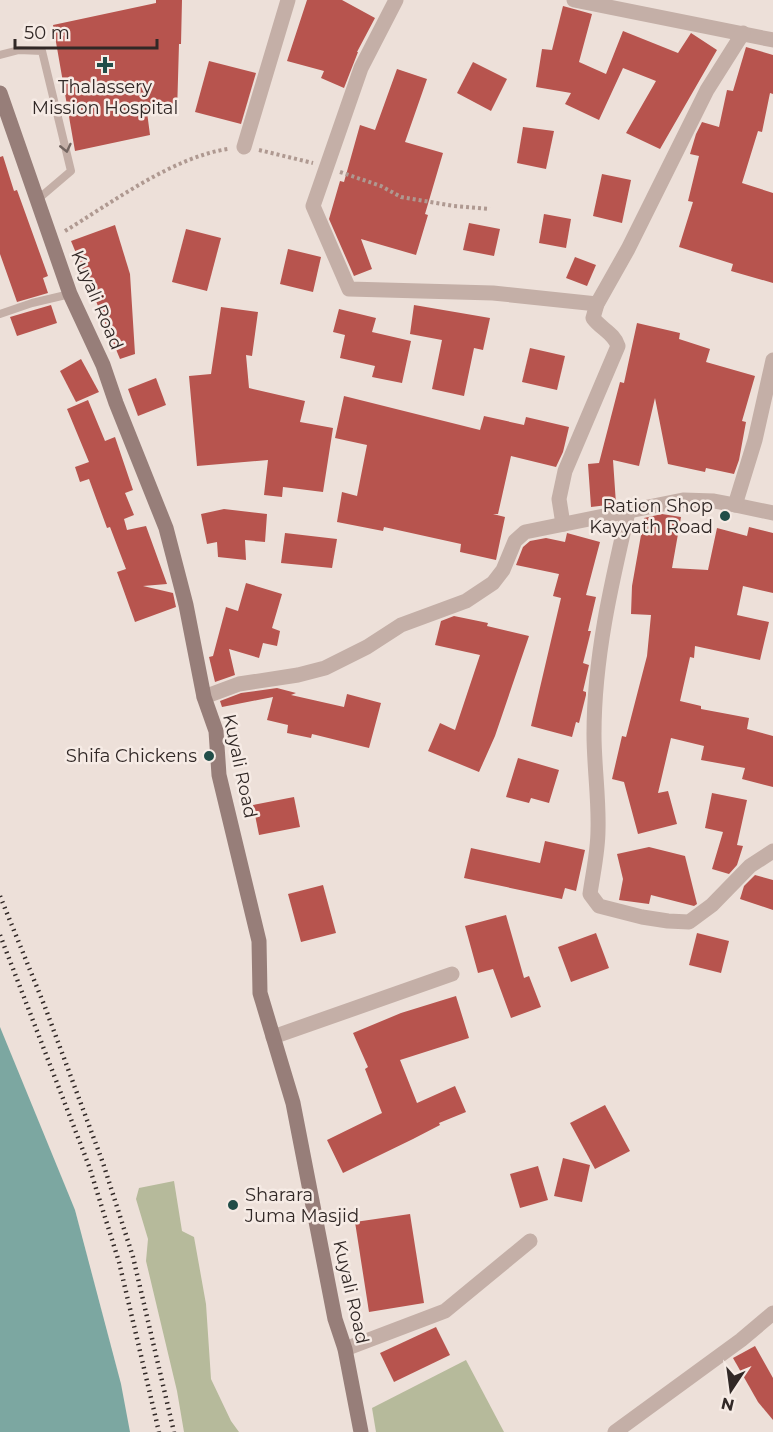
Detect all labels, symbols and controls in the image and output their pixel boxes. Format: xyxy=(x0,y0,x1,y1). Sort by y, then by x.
scale bar xyxy=(15,12,158,50)
text: 50 m xyxy=(24,22,70,44)
marker: Thalassery Mission Hospital xyxy=(96,56,114,74)
place label: Thalassery Mission Hospital xyxy=(32,76,178,119)
one-way arrow xyxy=(58,143,71,153)
street label: Kuyali Road xyxy=(66,247,128,353)
place label: Ration Shop Kayyath Road xyxy=(589,495,713,538)
marker: Ration Shop Kayyath Road xyxy=(718,509,732,523)
street label: Kuyali Road xyxy=(218,712,262,820)
place label: Shifa Chickens xyxy=(66,745,197,767)
marker: Shifa Chickens xyxy=(202,749,216,763)
place label: Sharara Juma Masjid xyxy=(244,1184,359,1227)
marker: Sharara Juma Masjid xyxy=(226,1198,240,1212)
street label: Kuyali Road xyxy=(328,1238,374,1346)
north arrow xyxy=(701,1360,761,1420)
text: N xyxy=(719,1393,736,1415)

